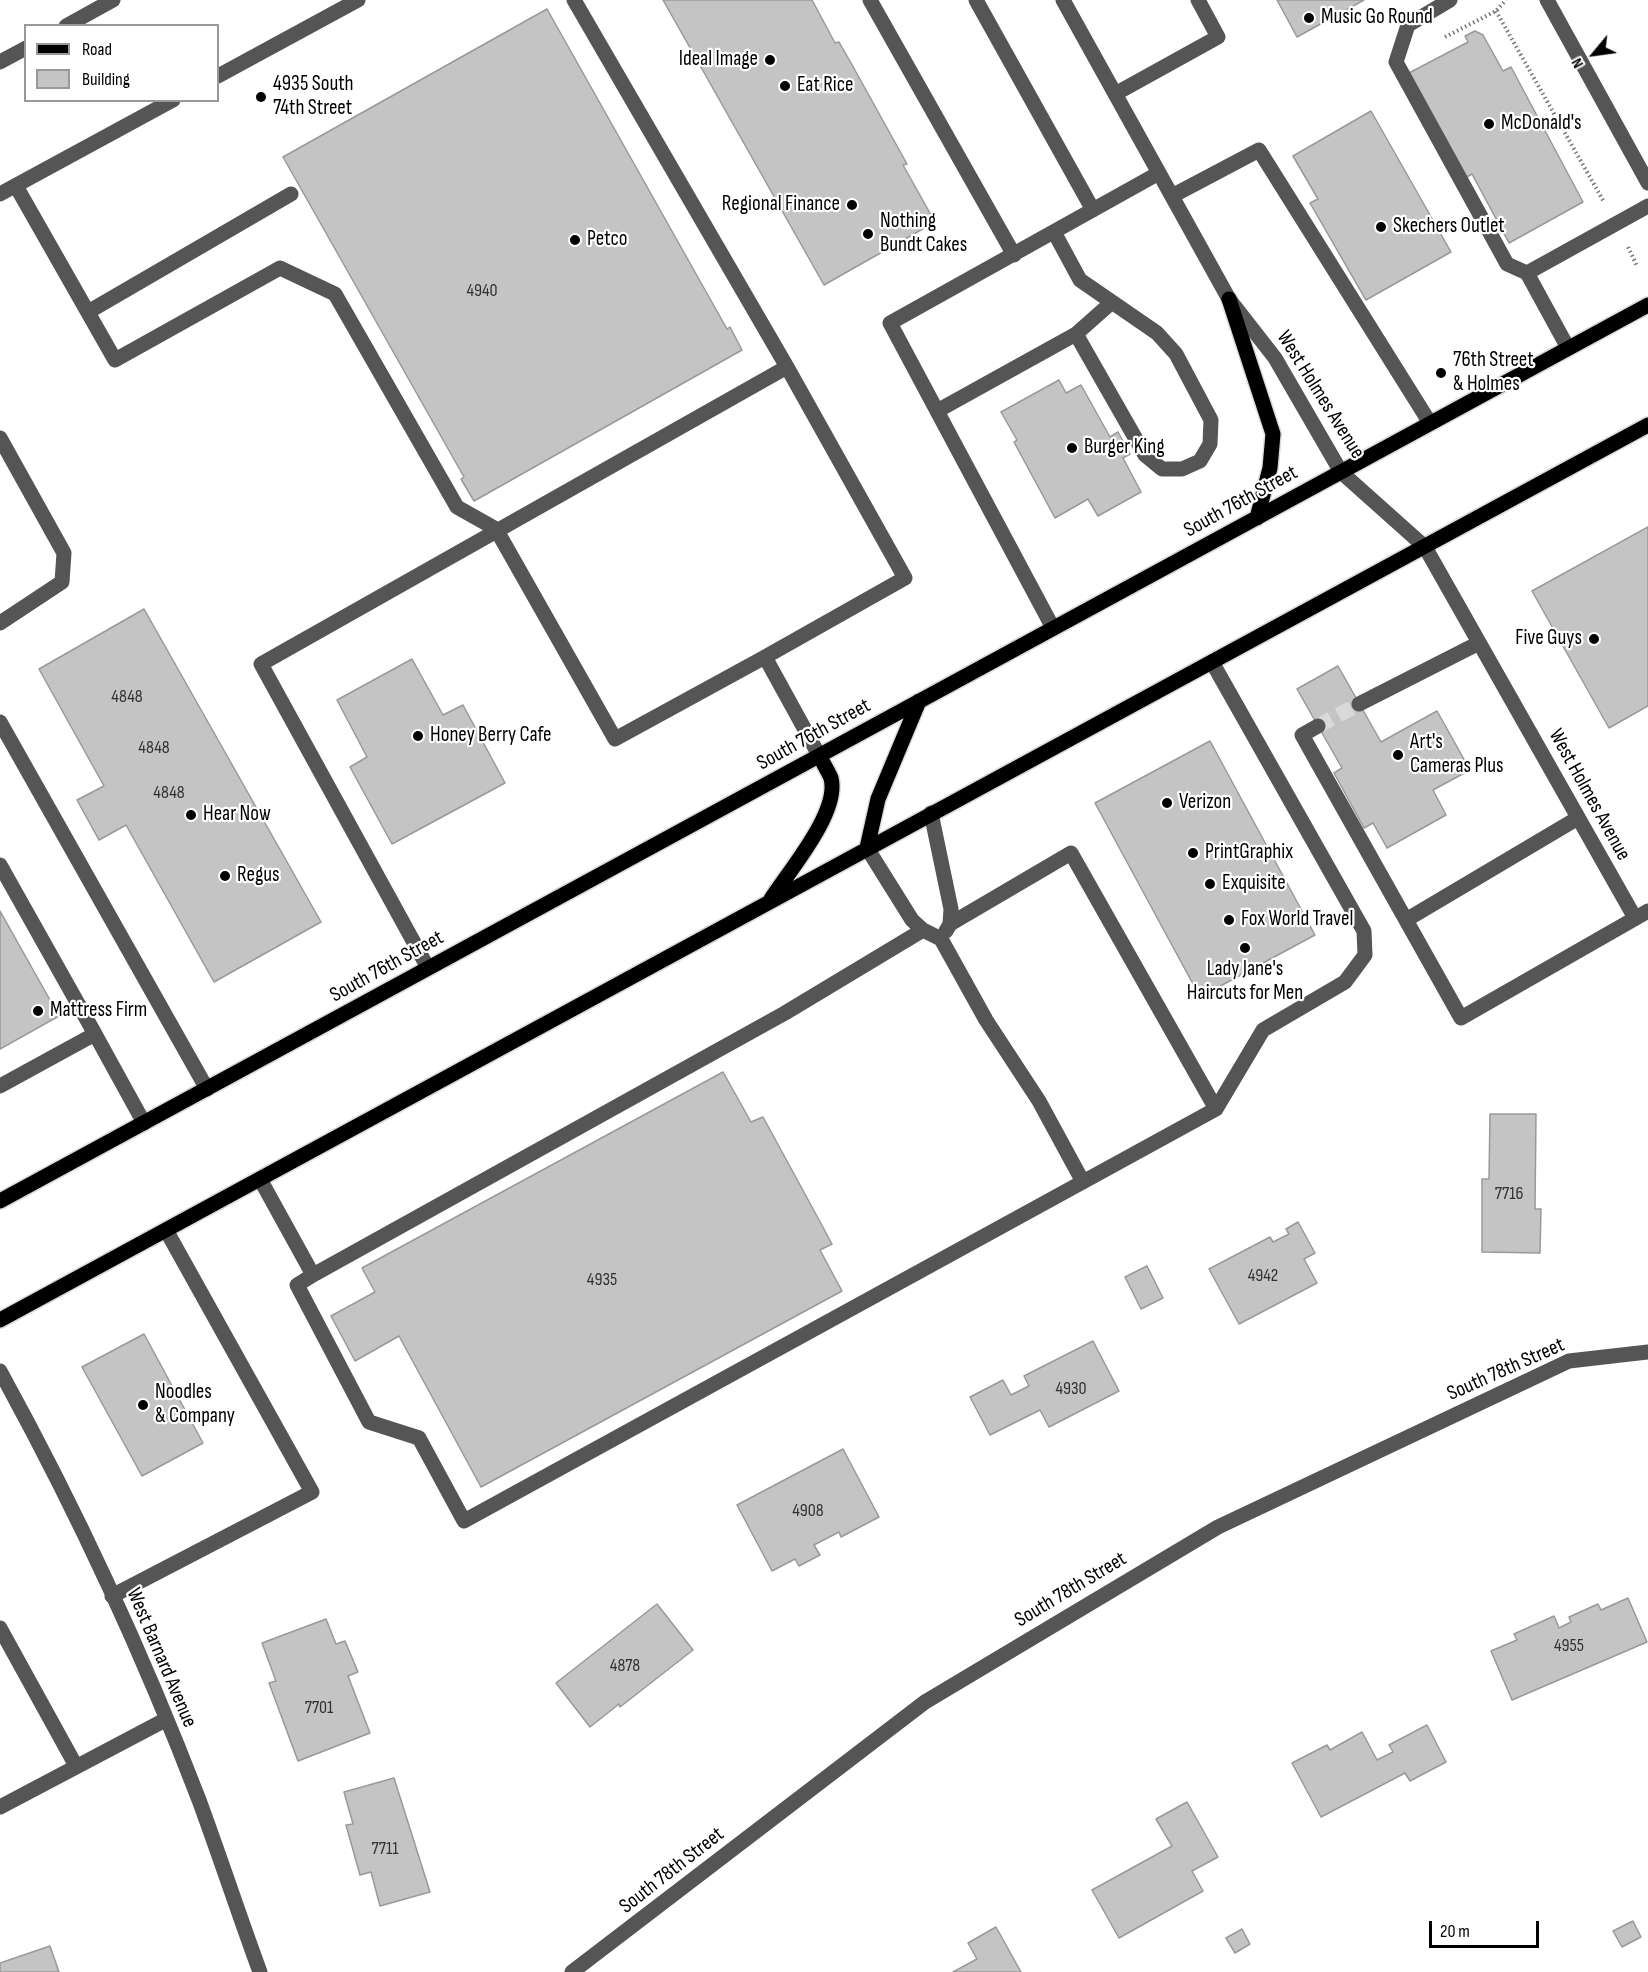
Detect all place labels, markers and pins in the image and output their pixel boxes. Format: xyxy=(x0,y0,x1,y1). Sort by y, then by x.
place label: Music Go Round xyxy=(1321,5,1433,31)
marker: Music Go Round xyxy=(1302,11,1316,25)
place label: Ideal Image xyxy=(679,47,758,73)
marker: Ideal Image xyxy=(763,53,777,67)
place label: 4935 South 74th Street xyxy=(273,72,354,122)
place label: Eat Rice xyxy=(797,73,854,99)
marker: Eat Rice xyxy=(778,79,792,93)
marker: 4935 South 74th Street xyxy=(254,90,268,104)
place label: McDonald's xyxy=(1501,111,1581,137)
marker: McDonald's xyxy=(1482,117,1496,131)
place label: Regional Finance xyxy=(722,192,840,218)
marker: Regional Finance xyxy=(845,198,859,212)
place label: Nothing Bundt Cakes xyxy=(880,209,967,259)
place label: Skechers Outlet xyxy=(1393,214,1505,240)
marker: Skechers Outlet xyxy=(1374,220,1388,234)
place label: Petco xyxy=(587,227,628,253)
marker: Nothing Bundt Cakes xyxy=(861,227,875,241)
marker: Petco xyxy=(568,233,582,247)
place label: 76th Street & Holmes xyxy=(1453,348,1534,398)
marker: 76th Street & Holmes xyxy=(1434,366,1448,380)
place label: Burger King xyxy=(1084,435,1165,461)
marker: Burger King xyxy=(1065,441,1079,455)
place label: Five Guys xyxy=(1515,626,1582,652)
marker: Five Guys xyxy=(1587,632,1601,646)
place label: Honey Berry Cafe xyxy=(430,723,552,749)
marker: Honey Berry Cafe xyxy=(411,729,425,743)
place label: Art's Cameras Plus xyxy=(1410,730,1504,780)
marker: Art's Cameras Plus xyxy=(1391,748,1405,762)
place label: Verizon xyxy=(1179,790,1231,816)
marker: Verizon xyxy=(1160,796,1174,810)
place label: Hear Now xyxy=(203,802,271,828)
marker: Hear Now xyxy=(184,808,198,822)
place label: PrintGraphix xyxy=(1205,840,1293,866)
marker: PrintGraphix xyxy=(1186,846,1200,860)
place label: Regus xyxy=(237,863,280,889)
marker: Regus xyxy=(218,869,232,883)
place label: Exquisite xyxy=(1222,871,1286,897)
marker: Exquisite xyxy=(1203,877,1217,891)
place label: Fox World Travel xyxy=(1241,907,1353,933)
marker: Fox World Travel xyxy=(1222,913,1236,927)
marker: Lady Jane's Haircuts for Men xyxy=(1238,941,1252,955)
place label: Lady Jane's Haircuts for Men xyxy=(1187,957,1303,1007)
place label: Mattress Firm xyxy=(50,998,147,1024)
marker: Mattress Firm xyxy=(31,1004,45,1018)
place label: Noodles & Company xyxy=(155,1380,235,1430)
marker: Noodles & Company xyxy=(136,1398,150,1412)

